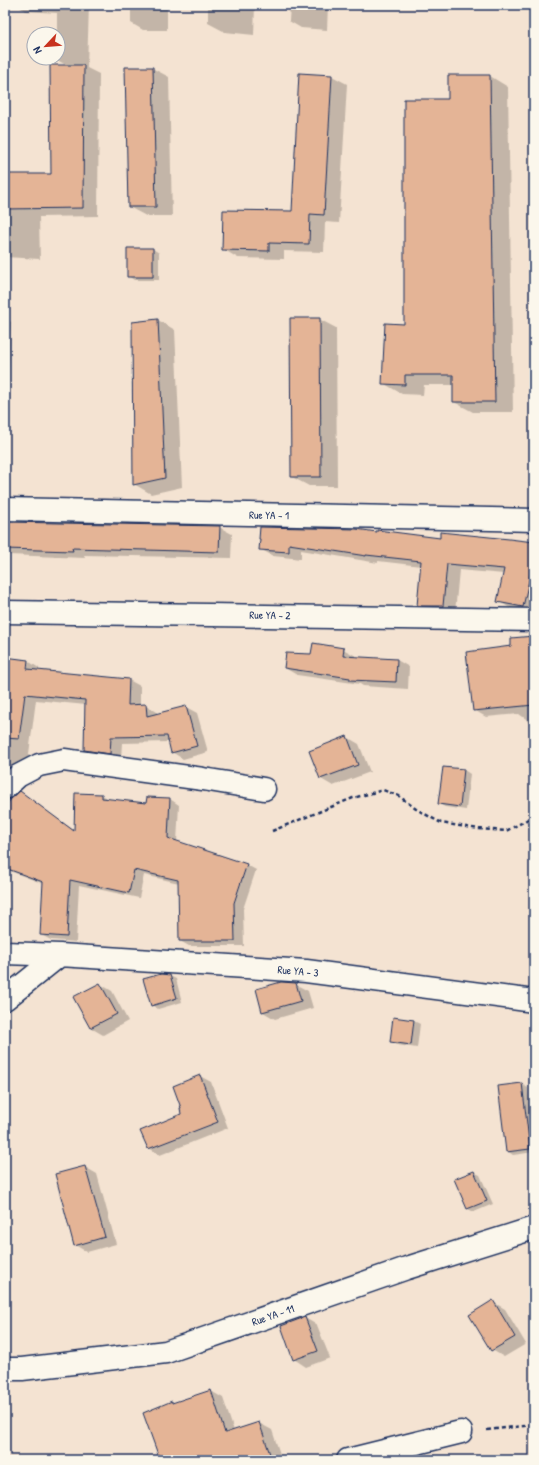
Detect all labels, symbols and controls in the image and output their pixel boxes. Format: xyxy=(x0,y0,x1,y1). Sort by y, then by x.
north arrow xyxy=(26,26,66,66)
text: N xyxy=(29,45,45,56)
street label: Rue YA - 1 xyxy=(249,508,289,522)
street label: Rue YA - 2 xyxy=(249,608,291,622)
street label: Rue YA - 3 xyxy=(277,962,319,980)
street label: Rue YA - 11 xyxy=(250,1301,296,1329)

